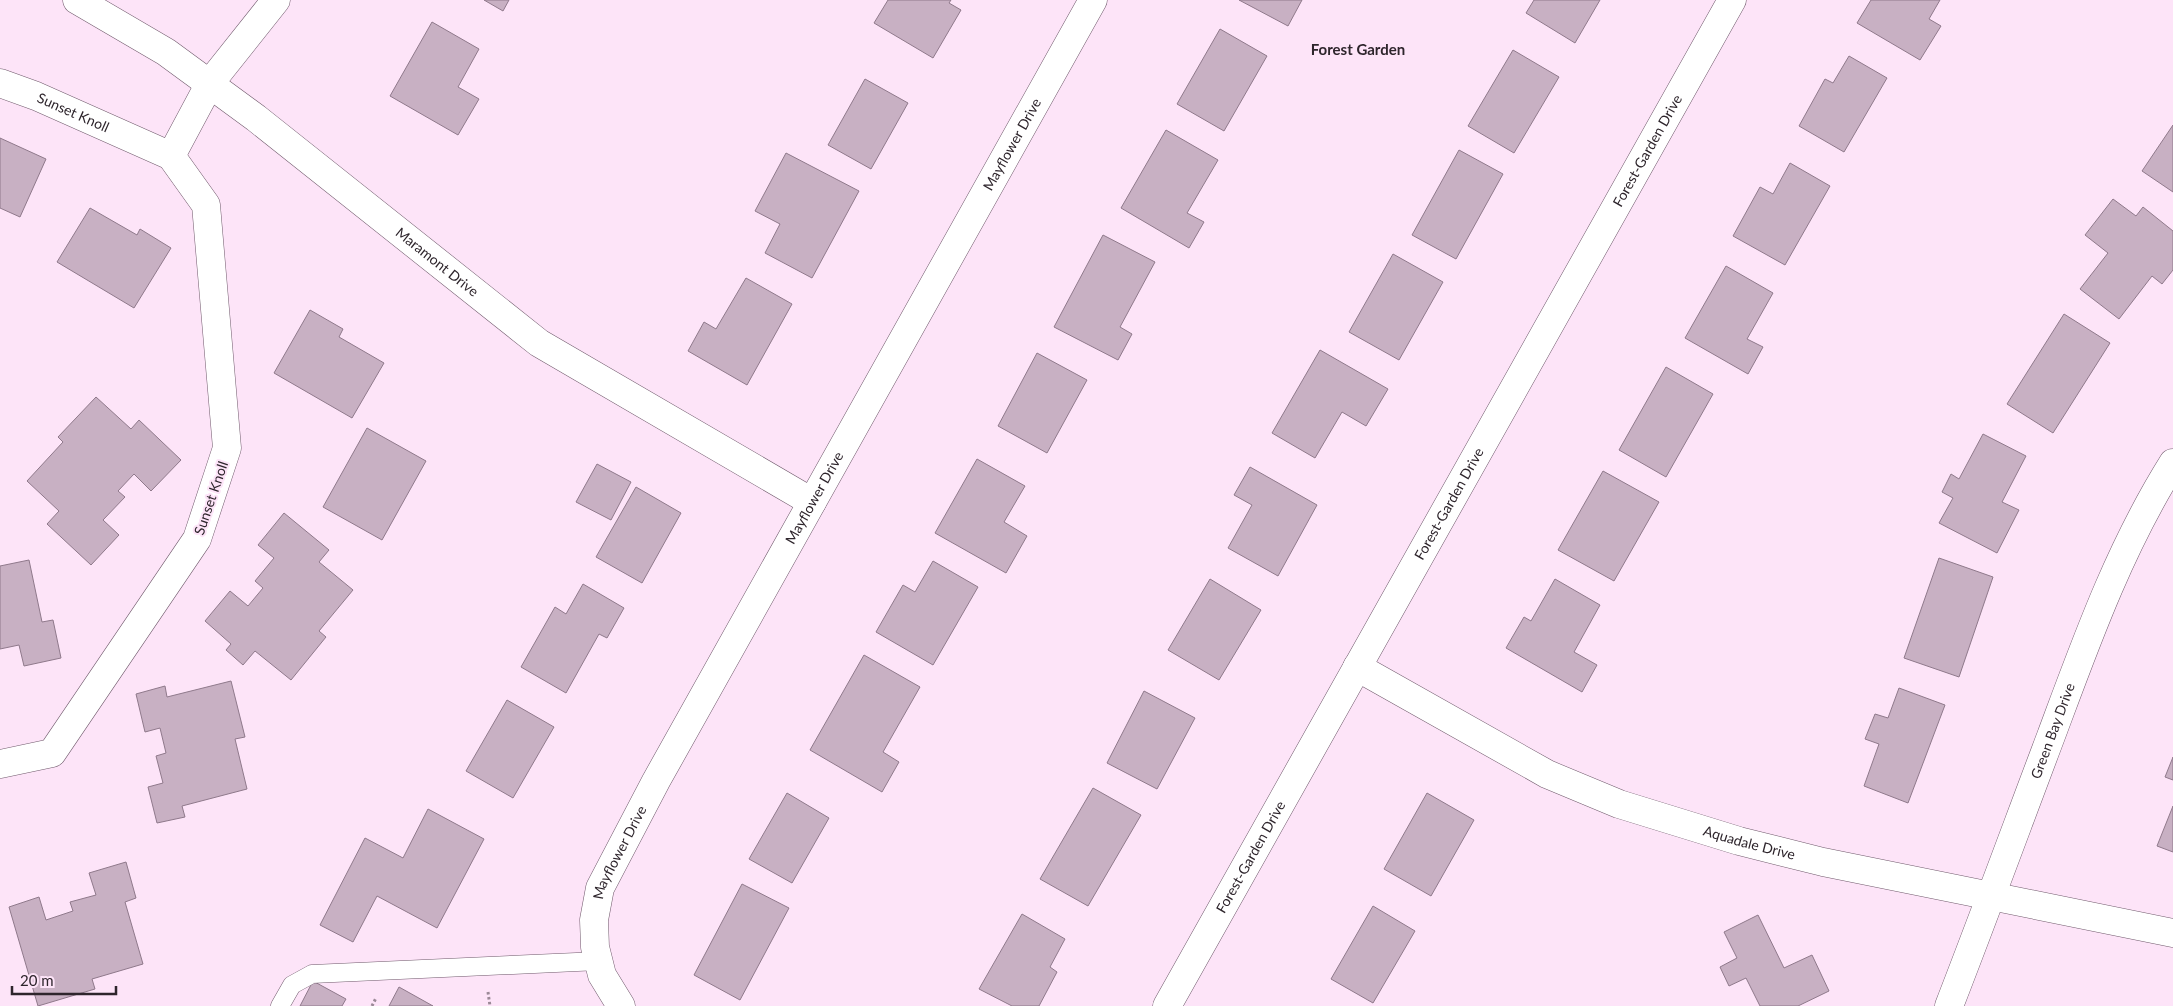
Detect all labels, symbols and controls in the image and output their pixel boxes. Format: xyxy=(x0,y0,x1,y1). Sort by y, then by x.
district label: Forest Garden xyxy=(1311,40,1405,58)
street label: Sunset Knoll xyxy=(35,89,112,135)
street label: Forest-Garden Drive xyxy=(1609,91,1685,209)
street label: Mayflower Drive xyxy=(979,95,1044,193)
street label: Maramont Drive xyxy=(393,223,482,300)
street label: Forest-Garden Drive xyxy=(1410,445,1487,563)
street label: Mayflower Drive xyxy=(781,449,847,547)
street label: Sunset Knoll xyxy=(190,459,231,537)
street label: Green Bay Drive xyxy=(2027,681,2078,781)
street label: Forest-Garden Drive xyxy=(1212,798,1289,916)
street label: Mayflower Drive xyxy=(589,803,650,901)
street label: Aquadale Drive xyxy=(1701,822,1797,863)
scale bar xyxy=(12,964,116,996)
text: 20 m xyxy=(20,971,54,989)

